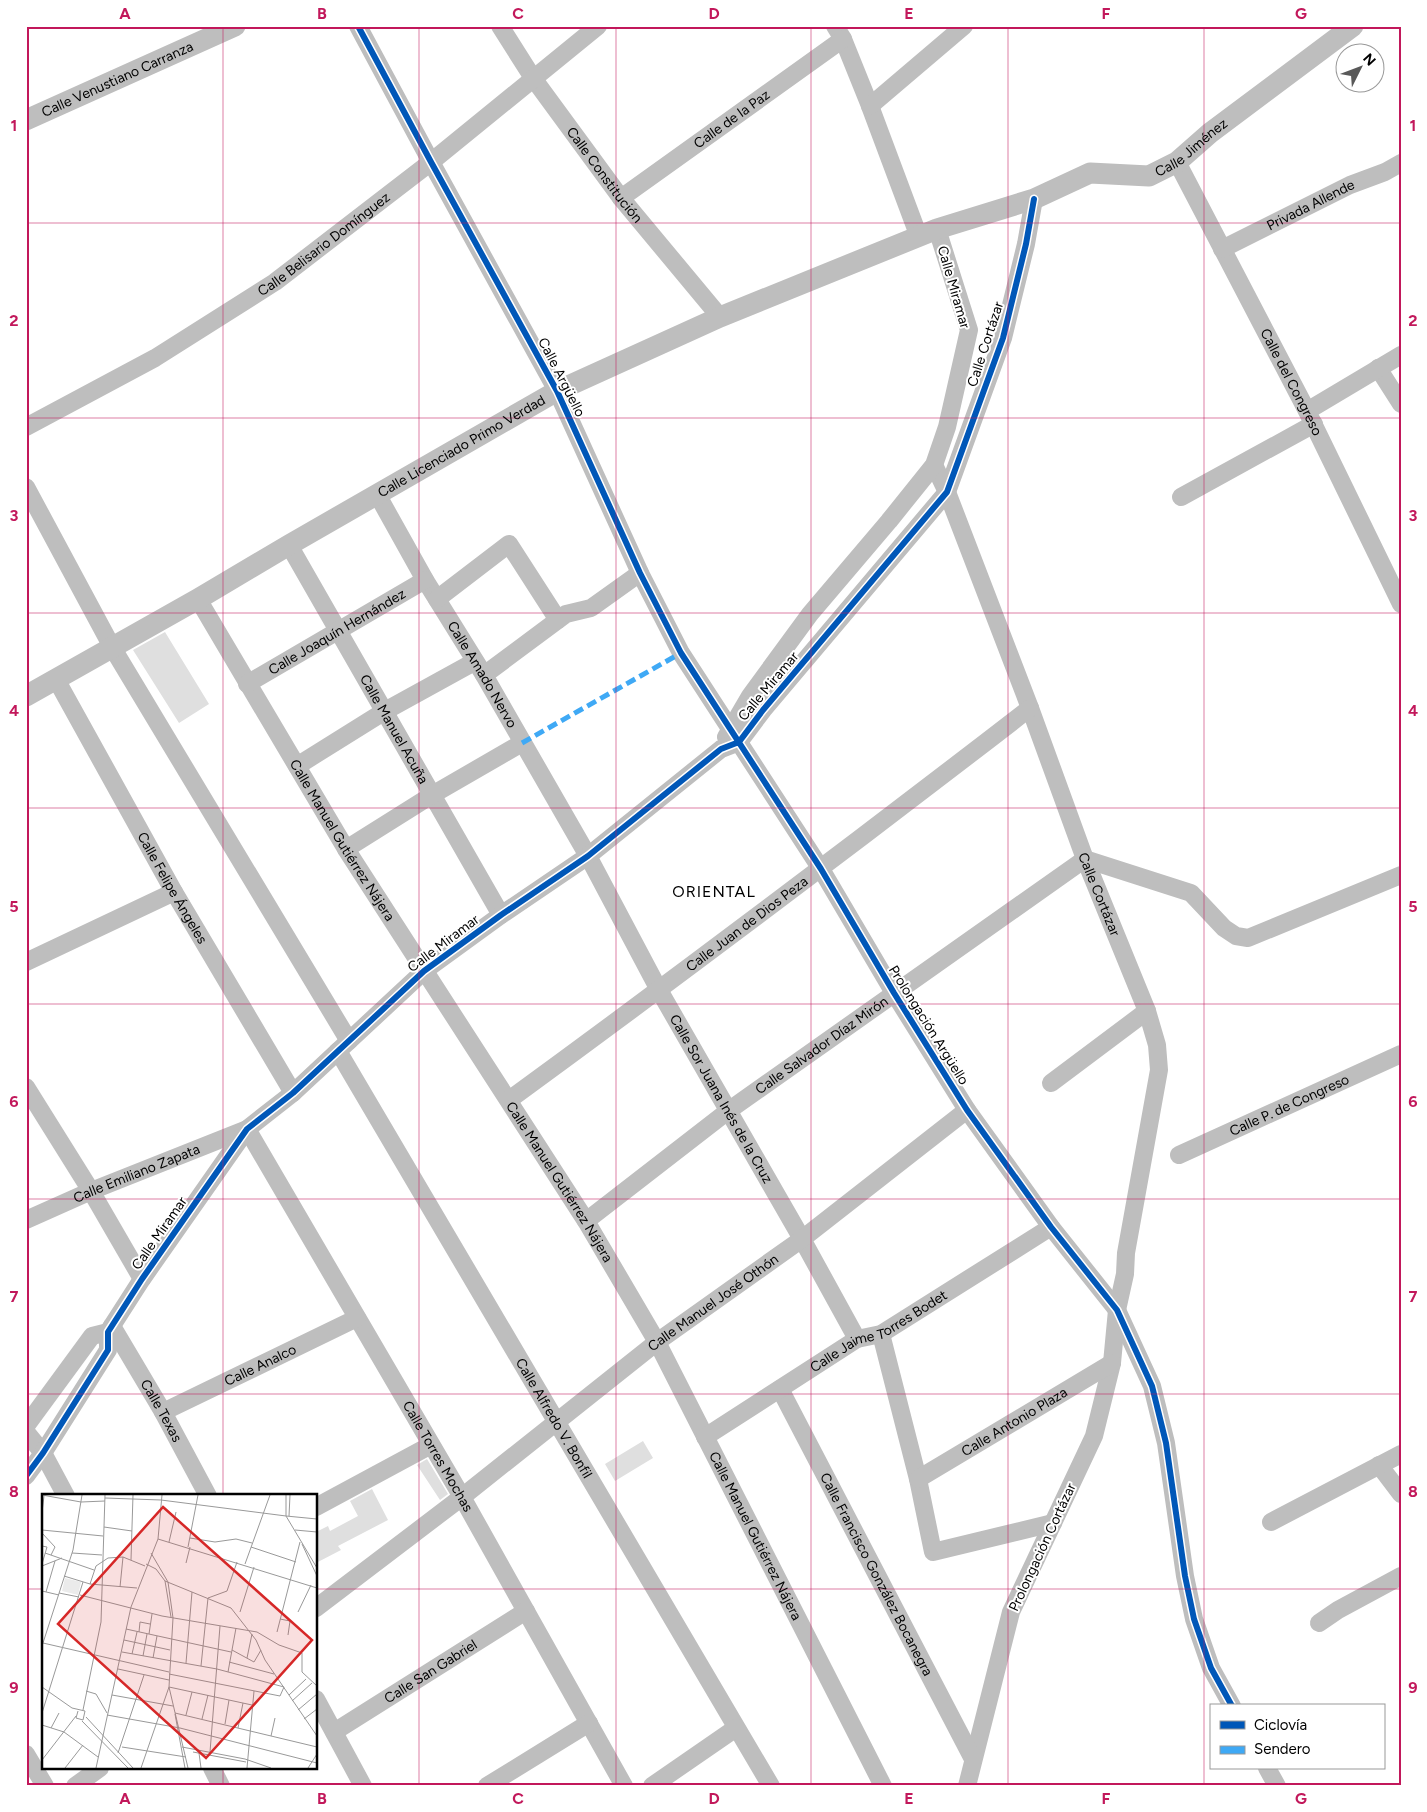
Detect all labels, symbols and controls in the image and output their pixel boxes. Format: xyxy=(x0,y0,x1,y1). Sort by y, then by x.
text: A xyxy=(119,4,131,23)
text: B xyxy=(317,4,327,23)
text: C xyxy=(512,4,524,23)
text: D xyxy=(708,4,720,23)
text: E xyxy=(904,4,914,23)
text: F xyxy=(1102,4,1111,23)
text: G xyxy=(1295,4,1307,23)
street label: Calle Venustiano Carranza xyxy=(39,38,196,121)
north arrow xyxy=(1334,42,1384,92)
text: N xyxy=(1359,50,1379,69)
street label: Calle de la Paz xyxy=(690,86,773,152)
street label: Calle Jiménez xyxy=(1152,115,1231,181)
text: 1 xyxy=(11,116,17,135)
text: 1 xyxy=(1410,116,1416,135)
street label: Calle Constitución xyxy=(563,124,646,226)
street label: Privada Allende xyxy=(1264,176,1357,234)
street label: Calle Belisario Domínguez xyxy=(255,189,394,300)
street label: Calle Miramar xyxy=(934,244,974,331)
street label: Calle Cortázar xyxy=(964,299,1007,389)
text: 2 xyxy=(9,311,19,330)
text: 2 xyxy=(1408,311,1418,330)
street label: Calle del Congreso xyxy=(1256,326,1326,439)
street label: Calle Argüello xyxy=(534,335,589,420)
street label: Calle Licenciado Primo Verdad xyxy=(375,392,548,501)
text: 3 xyxy=(10,506,19,525)
text: 3 xyxy=(1409,506,1418,525)
street label: Calle Joaquín Hernández xyxy=(265,585,409,679)
street label: Calle Amado Nervo xyxy=(444,618,521,731)
street label: Calle Miramar xyxy=(734,648,802,724)
street label: Calle Manuel Acuña xyxy=(356,672,432,787)
text: 4 xyxy=(9,701,19,720)
text: 4 xyxy=(1408,701,1418,720)
street label: Calle Manuel Gutiérrez Nájera xyxy=(286,756,398,924)
street label: Calle Felipe Ángeles xyxy=(133,829,211,947)
street label: Calle Cortázar xyxy=(1074,850,1124,939)
street label: Calle Juan de Dios Peza xyxy=(683,873,811,975)
district label: ORIENTAL xyxy=(672,882,756,901)
text: 5 xyxy=(9,897,19,916)
text: 5 xyxy=(1408,897,1418,916)
street label: Calle Miramar xyxy=(404,911,483,976)
street label: Prolongación Argüello xyxy=(885,962,972,1088)
street label: Calle Salvador Díaz Mirón xyxy=(752,993,891,1098)
street label: Calle Sor Juana Inés de la Cruz xyxy=(666,1011,776,1186)
street label: Calle P. de Congreso xyxy=(1227,1071,1352,1140)
text: 6 xyxy=(9,1092,19,1111)
text: 6 xyxy=(1408,1092,1418,1111)
street label: Calle Manuel Gutiérrez Nájera xyxy=(502,1098,616,1265)
street label: Calle Emiliano Zapata xyxy=(71,1141,202,1207)
street label: Calle Miramar xyxy=(128,1193,191,1273)
street label: Calle Manuel José Othón xyxy=(644,1250,782,1355)
text: 7 xyxy=(10,1287,19,1306)
street label: Calle Jaime Torres Bodet xyxy=(807,1287,950,1376)
text: 7 xyxy=(1409,1287,1418,1306)
street label: Calle Analco xyxy=(222,1341,299,1390)
street label: Calle Alfredo V. Bonfil xyxy=(512,1355,596,1481)
street label: Calle Texas xyxy=(137,1376,185,1445)
street label: Calle Antonio Plaza xyxy=(958,1384,1070,1460)
street label: Calle Torres Mochas xyxy=(399,1398,477,1515)
street label: Calle Manuel Gutiérrez Nájera xyxy=(705,1449,805,1623)
street label: Calle Francisco González Bocanegra xyxy=(816,1470,936,1679)
street label: Prolongación Cortázar xyxy=(1005,1480,1080,1614)
text: 8 xyxy=(9,1482,19,1501)
text: 8 xyxy=(1408,1482,1418,1501)
inset map xyxy=(42,1494,318,1770)
street label: Calle San Gabriel xyxy=(381,1636,480,1707)
text: 9 xyxy=(9,1678,19,1697)
text: 9 xyxy=(1408,1678,1418,1697)
legend xyxy=(1210,1704,1384,1770)
text: Ciclovía xyxy=(1254,1716,1307,1734)
text: Sendero xyxy=(1254,1740,1311,1758)
text: A xyxy=(119,1789,131,1808)
text: B xyxy=(317,1789,327,1808)
text: C xyxy=(512,1789,524,1808)
text: D xyxy=(708,1789,720,1808)
text: E xyxy=(904,1789,914,1808)
text: F xyxy=(1102,1789,1111,1808)
text: G xyxy=(1295,1789,1307,1808)

